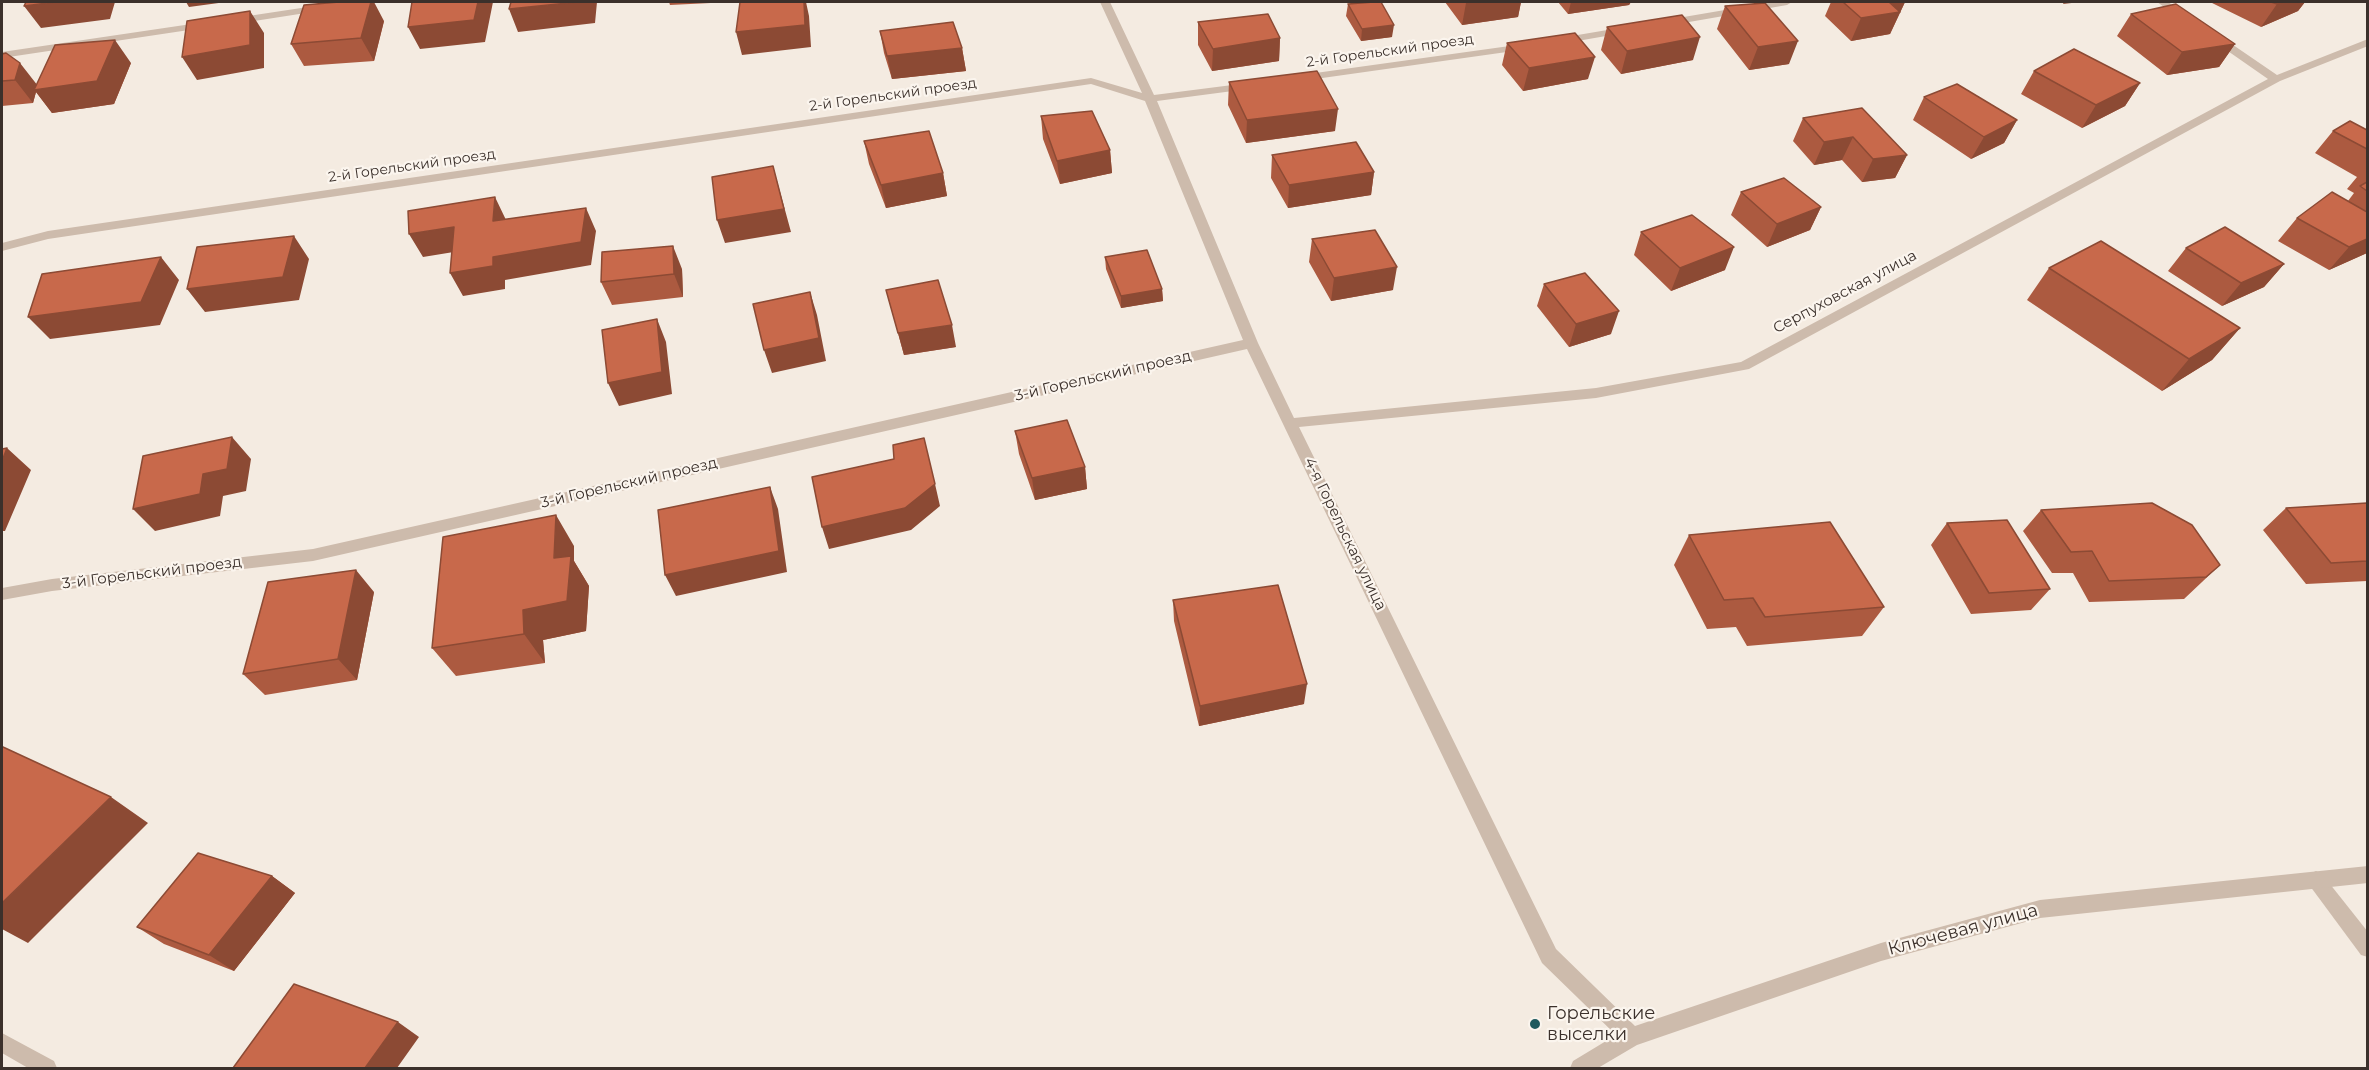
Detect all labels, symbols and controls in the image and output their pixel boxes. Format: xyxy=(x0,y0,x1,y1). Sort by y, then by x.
street label: 2-й Горельский проезд xyxy=(1305,31,1475,71)
street label: 2-й Горельский проезд xyxy=(808,75,978,115)
street label: 2-й Горельский проезд xyxy=(327,146,497,186)
street label: Серпуховская улица xyxy=(1770,246,1920,338)
street label: 3-й Горельский проезд xyxy=(1013,347,1193,405)
street label: 3-й Горельский проезд xyxy=(539,454,719,512)
street label: 4-я Горельская улица xyxy=(1300,455,1390,613)
street label: 3-й Горельский проезд xyxy=(61,553,243,593)
street label: Ключевая улица xyxy=(1886,900,2040,960)
place label: Горельские выселки xyxy=(1547,1003,1655,1046)
marker: Горельские выселки xyxy=(1528,1017,1542,1031)

